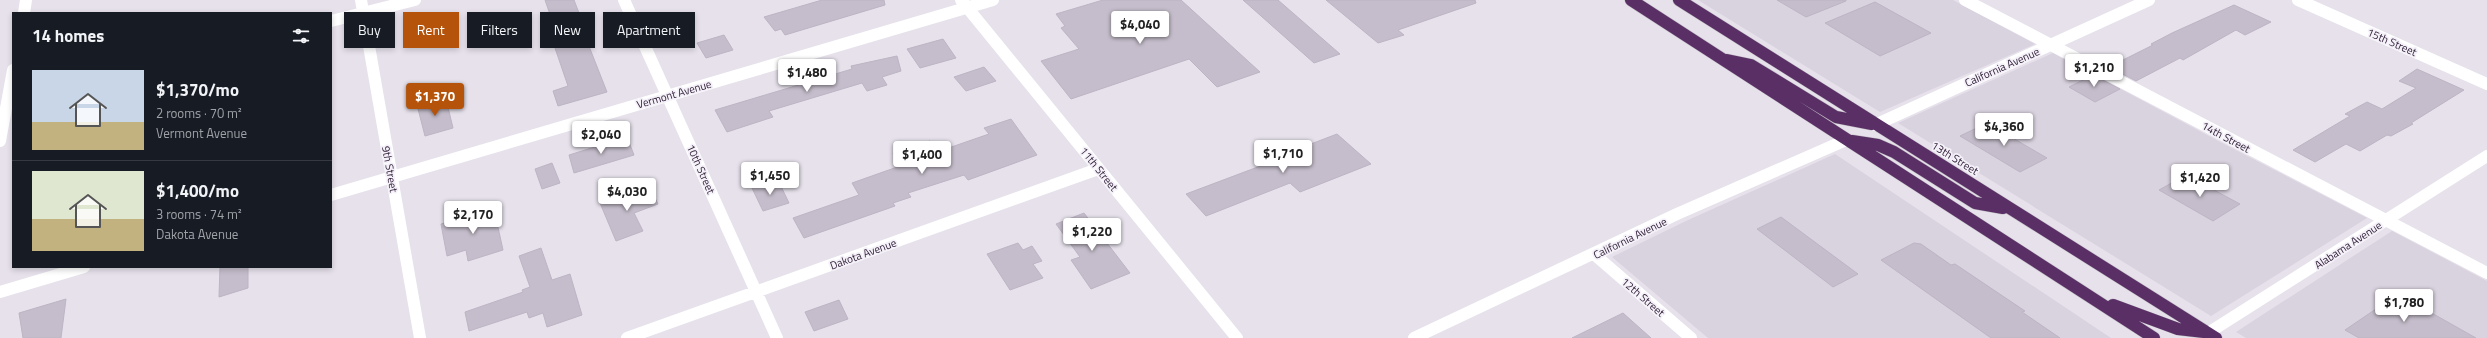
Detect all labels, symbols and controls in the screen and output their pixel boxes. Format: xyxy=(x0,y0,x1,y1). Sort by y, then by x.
pin: $4,040 xyxy=(1107,11,1173,45)
chip: Buy xyxy=(344,12,395,48)
chip: Rent xyxy=(403,12,459,48)
chip: Filters xyxy=(467,12,532,48)
chip: New xyxy=(540,12,595,48)
chip: Apartment xyxy=(603,12,695,48)
text: $4,040 xyxy=(1120,14,1160,34)
text: 14 homes xyxy=(32,23,104,49)
street label: 15th Street xyxy=(2365,24,2420,60)
icon: filters xyxy=(290,25,312,47)
street label: California Avenue xyxy=(1962,43,2042,91)
pin: $1,210 xyxy=(2061,54,2127,88)
text: $1,210 xyxy=(2074,57,2114,77)
pin: $1,480 xyxy=(774,59,840,93)
text: $1,480 xyxy=(787,62,827,82)
street label: Vermont Avenue xyxy=(635,76,714,112)
text: $1,370/mo xyxy=(156,77,239,103)
pin: $1,370 xyxy=(402,83,468,117)
icon: home xyxy=(64,86,112,134)
text: $1,370 xyxy=(415,86,455,106)
text: 2 rooms · 70 m² xyxy=(156,103,242,123)
pin: $4,360 xyxy=(1971,113,2037,147)
text: $4,360 xyxy=(1984,116,2024,136)
street label: 14th Street xyxy=(2199,118,2253,157)
pin: $2,040 xyxy=(568,121,634,155)
text: Vermont Avenue xyxy=(156,123,247,143)
text: $2,040 xyxy=(581,124,621,144)
street label: 13th Street xyxy=(1928,137,1982,179)
pin: $1,710 xyxy=(1250,140,1316,174)
pin: $1,400 xyxy=(889,141,955,175)
street label: 10th Street xyxy=(683,142,719,197)
street label: 11th Street xyxy=(1076,143,1122,195)
text: $1,710 xyxy=(1263,143,1303,163)
text: $1,400 xyxy=(902,144,942,164)
street label: 9th Street xyxy=(378,145,402,194)
pin: $1,450 xyxy=(737,162,803,196)
pin: $1,420 xyxy=(2167,164,2233,198)
text: $1,450 xyxy=(750,165,790,185)
text: $1,420 xyxy=(2180,167,2220,187)
text: $1,400/mo xyxy=(156,178,239,204)
pin: $4,030 xyxy=(594,178,660,212)
text: $4,030 xyxy=(607,181,647,201)
icon: home xyxy=(64,187,112,235)
pin: $2,170 xyxy=(440,201,506,235)
text: 3 rooms · 74 m² xyxy=(156,204,242,224)
text: $2,170 xyxy=(453,204,493,224)
street label: California Avenue xyxy=(1590,213,1670,263)
street label: Alabama Avenue xyxy=(2311,217,2385,273)
pin: $1,220 xyxy=(1059,218,1125,252)
text: $1,220 xyxy=(1072,221,1112,241)
text: Dakota Avenue xyxy=(156,224,238,244)
street label: Dakota Avenue xyxy=(828,234,899,273)
street label: 12th Street xyxy=(1618,274,1668,320)
pin: $1,780 xyxy=(2371,289,2437,323)
text: $1,780 xyxy=(2384,292,2424,312)

